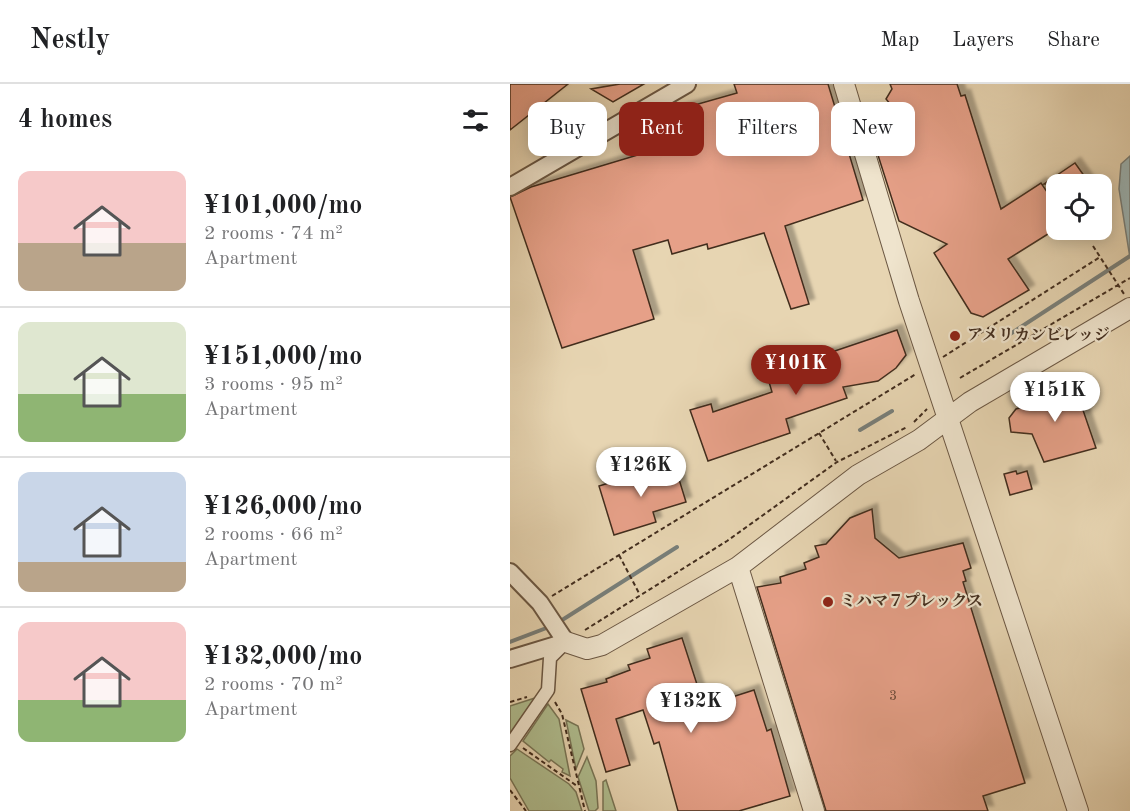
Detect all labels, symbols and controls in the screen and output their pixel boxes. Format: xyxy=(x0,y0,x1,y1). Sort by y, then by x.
text: Nestly xyxy=(30,27,110,55)
text: Map xyxy=(880,30,919,51)
text: Layers xyxy=(952,30,1014,51)
text: Share xyxy=(1047,30,1100,51)
chip: Buy xyxy=(528,102,607,156)
chip: Rent xyxy=(619,102,704,156)
chip: Filters xyxy=(716,102,819,156)
chip: New xyxy=(831,102,915,156)
icon: filters xyxy=(459,104,492,137)
text: 4 homes xyxy=(18,107,112,133)
map controls xyxy=(1046,174,1112,240)
button: locate xyxy=(1046,174,1112,240)
text: ¥101,000/mo xyxy=(204,193,362,219)
icon: home xyxy=(66,195,138,267)
text: 2 rooms · 74 m² xyxy=(204,224,343,244)
text: Apartment xyxy=(204,249,298,269)
place label: アメリカンビレッジ xyxy=(967,326,1110,344)
marker: アメリカンビレッジ xyxy=(948,329,962,343)
text: ¥151,000/mo xyxy=(204,344,362,370)
pin: ¥101K xyxy=(754,345,838,396)
icon: home xyxy=(66,346,138,418)
text: ¥101K xyxy=(765,354,827,374)
pin: ¥151K xyxy=(1013,372,1097,423)
text: 3 rooms · 95 m² xyxy=(204,375,343,395)
text: ¥151K xyxy=(1024,381,1086,401)
text: Apartment xyxy=(204,400,298,420)
pin: ¥126K xyxy=(599,447,683,498)
text: ¥126K xyxy=(610,456,672,476)
text: ¥126,000/mo xyxy=(204,494,362,520)
icon: home xyxy=(66,496,138,568)
text: 2 rooms · 66 m² xyxy=(204,525,343,545)
text: Apartment xyxy=(204,550,298,570)
place label: ミハマ７プレックス xyxy=(840,592,983,610)
marker: ミハマ７プレックス xyxy=(821,595,835,609)
text: ¥132,000/mo xyxy=(204,644,362,670)
icon: home xyxy=(66,646,138,718)
text: 2 rooms · 70 m² xyxy=(204,675,343,695)
pin: ¥132K xyxy=(649,683,733,734)
house number: 3 xyxy=(889,689,897,703)
text: ¥132K xyxy=(660,692,722,712)
text: Apartment xyxy=(204,700,298,720)

